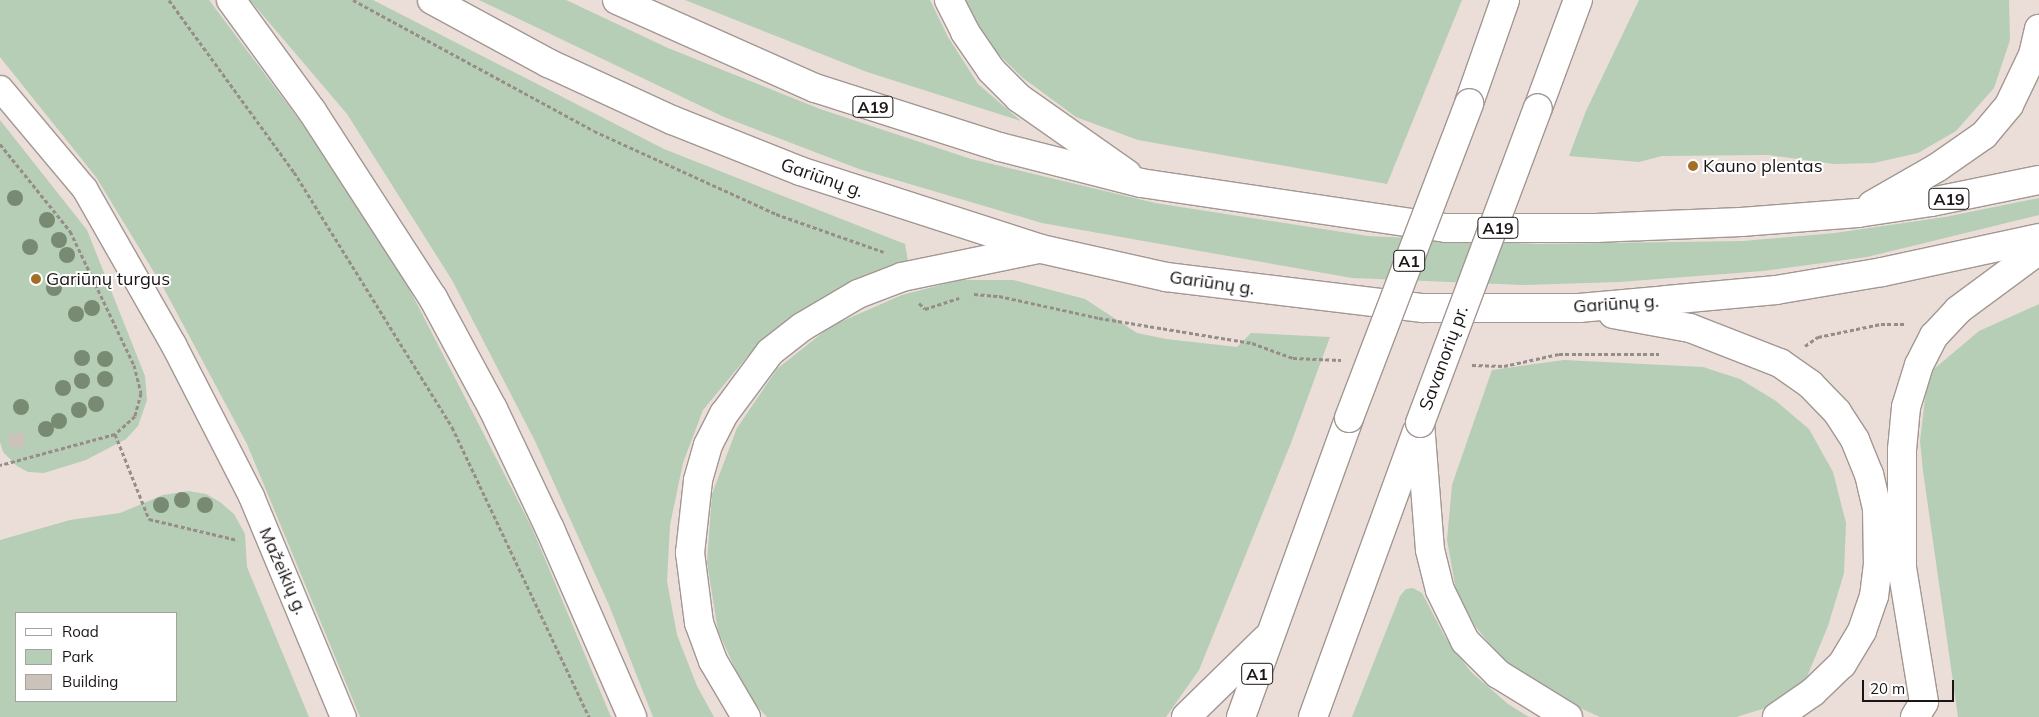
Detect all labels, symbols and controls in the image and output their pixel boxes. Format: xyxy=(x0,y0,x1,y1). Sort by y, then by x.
road number: A19 xyxy=(852,94,894,120)
street label: Gariūnų g. xyxy=(778,154,866,202)
place label: Kauno plentas xyxy=(1703,155,1823,177)
marker: Kauno plentas xyxy=(1687,160,1699,172)
road number: A19 xyxy=(1928,185,1970,212)
road number: A19 xyxy=(1477,214,1519,242)
road number: A1 xyxy=(1393,248,1425,274)
street label: Gariūnų g. xyxy=(1168,266,1256,300)
place label: Gariūnų turgus xyxy=(46,268,170,290)
marker: Gariūnų turgus xyxy=(30,273,42,285)
street label: Gariūnų g. xyxy=(1572,290,1660,318)
street label: Savanorių pr. xyxy=(1415,303,1473,413)
street label: Mažeikių g. xyxy=(254,524,312,618)
legend xyxy=(15,612,178,702)
text: Road xyxy=(62,622,99,641)
text: Park xyxy=(62,647,94,666)
road number: A1 xyxy=(1241,661,1273,688)
scale bar xyxy=(1864,670,1956,702)
text: Building xyxy=(62,672,118,691)
text: 20 m xyxy=(1870,679,1905,698)

